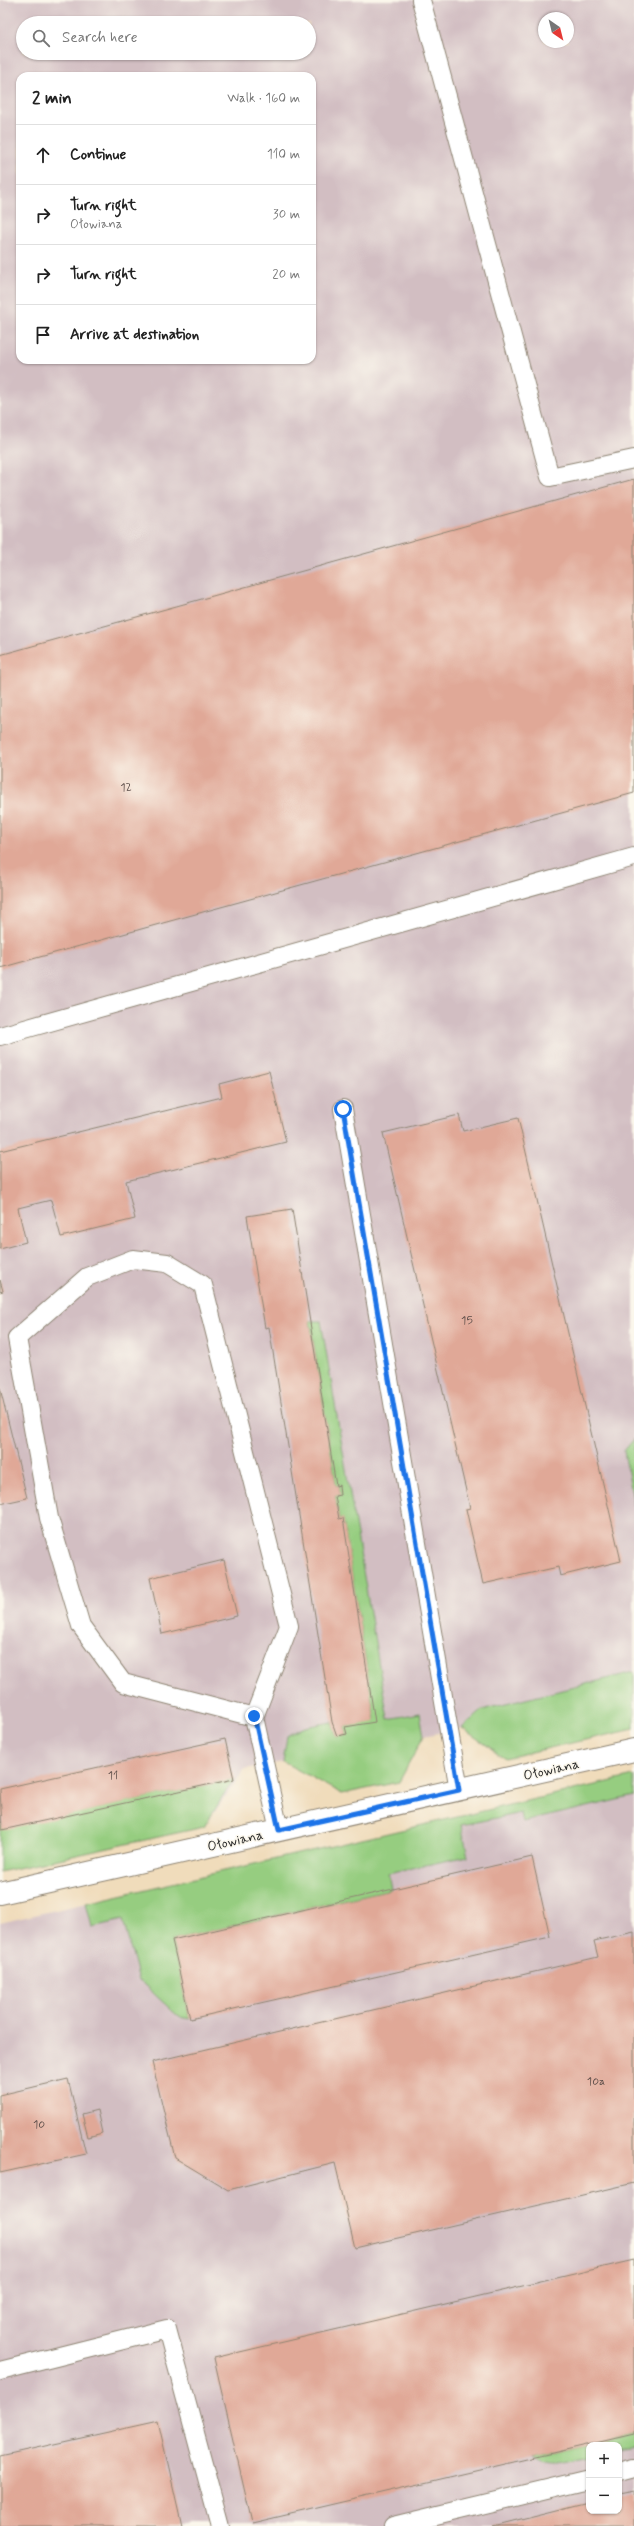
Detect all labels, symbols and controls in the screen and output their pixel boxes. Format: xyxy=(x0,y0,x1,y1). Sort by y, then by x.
north arrow xyxy=(538,12,574,48)
search box xyxy=(16,16,316,60)
icon: search xyxy=(30,27,52,49)
text: Search here xyxy=(62,28,138,48)
text: 2 min xyxy=(32,87,72,109)
text: Walk · 160 m xyxy=(227,90,300,107)
icon: ahead xyxy=(32,144,54,166)
text: Continue xyxy=(70,145,126,165)
text: 110 m xyxy=(267,146,300,163)
text: Turn right xyxy=(70,196,137,216)
icon: right xyxy=(32,204,54,226)
text: 30 m xyxy=(273,206,300,223)
text: Ołowiana xyxy=(70,216,123,233)
icon: right xyxy=(32,264,54,286)
text: Turn right xyxy=(70,265,137,285)
text: 20 m xyxy=(272,266,300,283)
icon: arrive xyxy=(32,324,54,346)
text: Arrive at destination xyxy=(70,325,199,345)
house number: 12 xyxy=(120,780,132,796)
route start xyxy=(334,1100,352,1118)
house number: 15 xyxy=(461,1313,473,1329)
route end xyxy=(245,1707,263,1725)
street label: Ołowiana xyxy=(522,1755,581,1785)
house number: 11 xyxy=(108,1768,118,1784)
street label: Ołowiana xyxy=(206,1826,265,1856)
house number: 10a xyxy=(587,2074,605,2090)
house number: 10 xyxy=(33,2117,45,2133)
map controls xyxy=(586,2442,622,2514)
button: + xyxy=(586,2442,622,2478)
button: − xyxy=(586,2478,622,2514)

